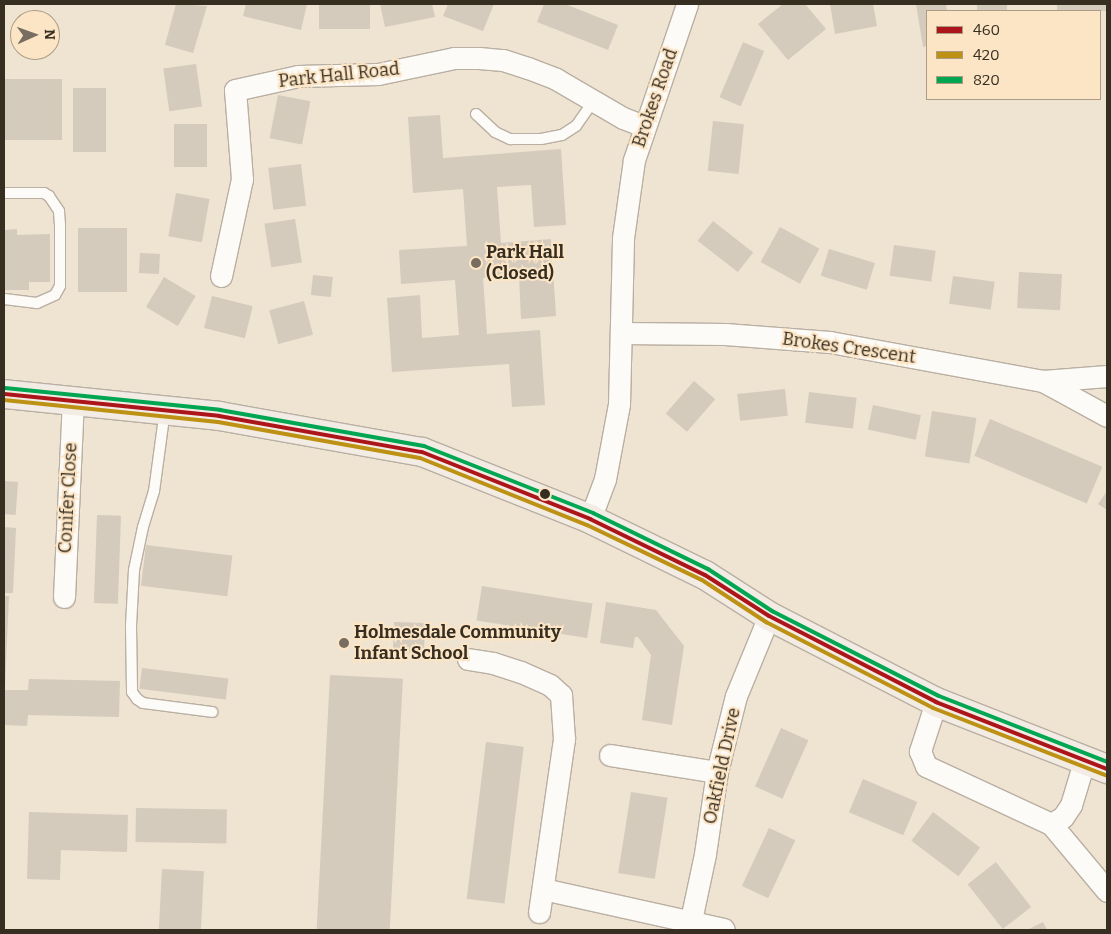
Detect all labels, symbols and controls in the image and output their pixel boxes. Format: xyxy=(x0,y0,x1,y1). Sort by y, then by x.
north arrow xyxy=(10,10,60,60)
legend xyxy=(926,10,1101,100)
text: 460 xyxy=(973,21,1000,39)
text: N xyxy=(41,29,58,40)
street label: Brokes Road xyxy=(628,46,682,150)
text: 420 xyxy=(973,46,1000,64)
street label: Park Hall Road xyxy=(277,58,401,92)
text: 820 xyxy=(973,71,1000,89)
place label: Park Hall (Closed) xyxy=(486,242,564,284)
marker: Park Hall (Closed) xyxy=(470,257,482,269)
street label: Brokes Crescent xyxy=(781,328,917,368)
street label: Conifer Close xyxy=(54,442,82,554)
unlabelled marker xyxy=(540,489,550,499)
place label: Holmesdale Community Infant School xyxy=(354,622,561,664)
marker: Holmesdale Community Infant School xyxy=(338,637,350,649)
street label: Oakfield Drive xyxy=(699,706,745,826)

